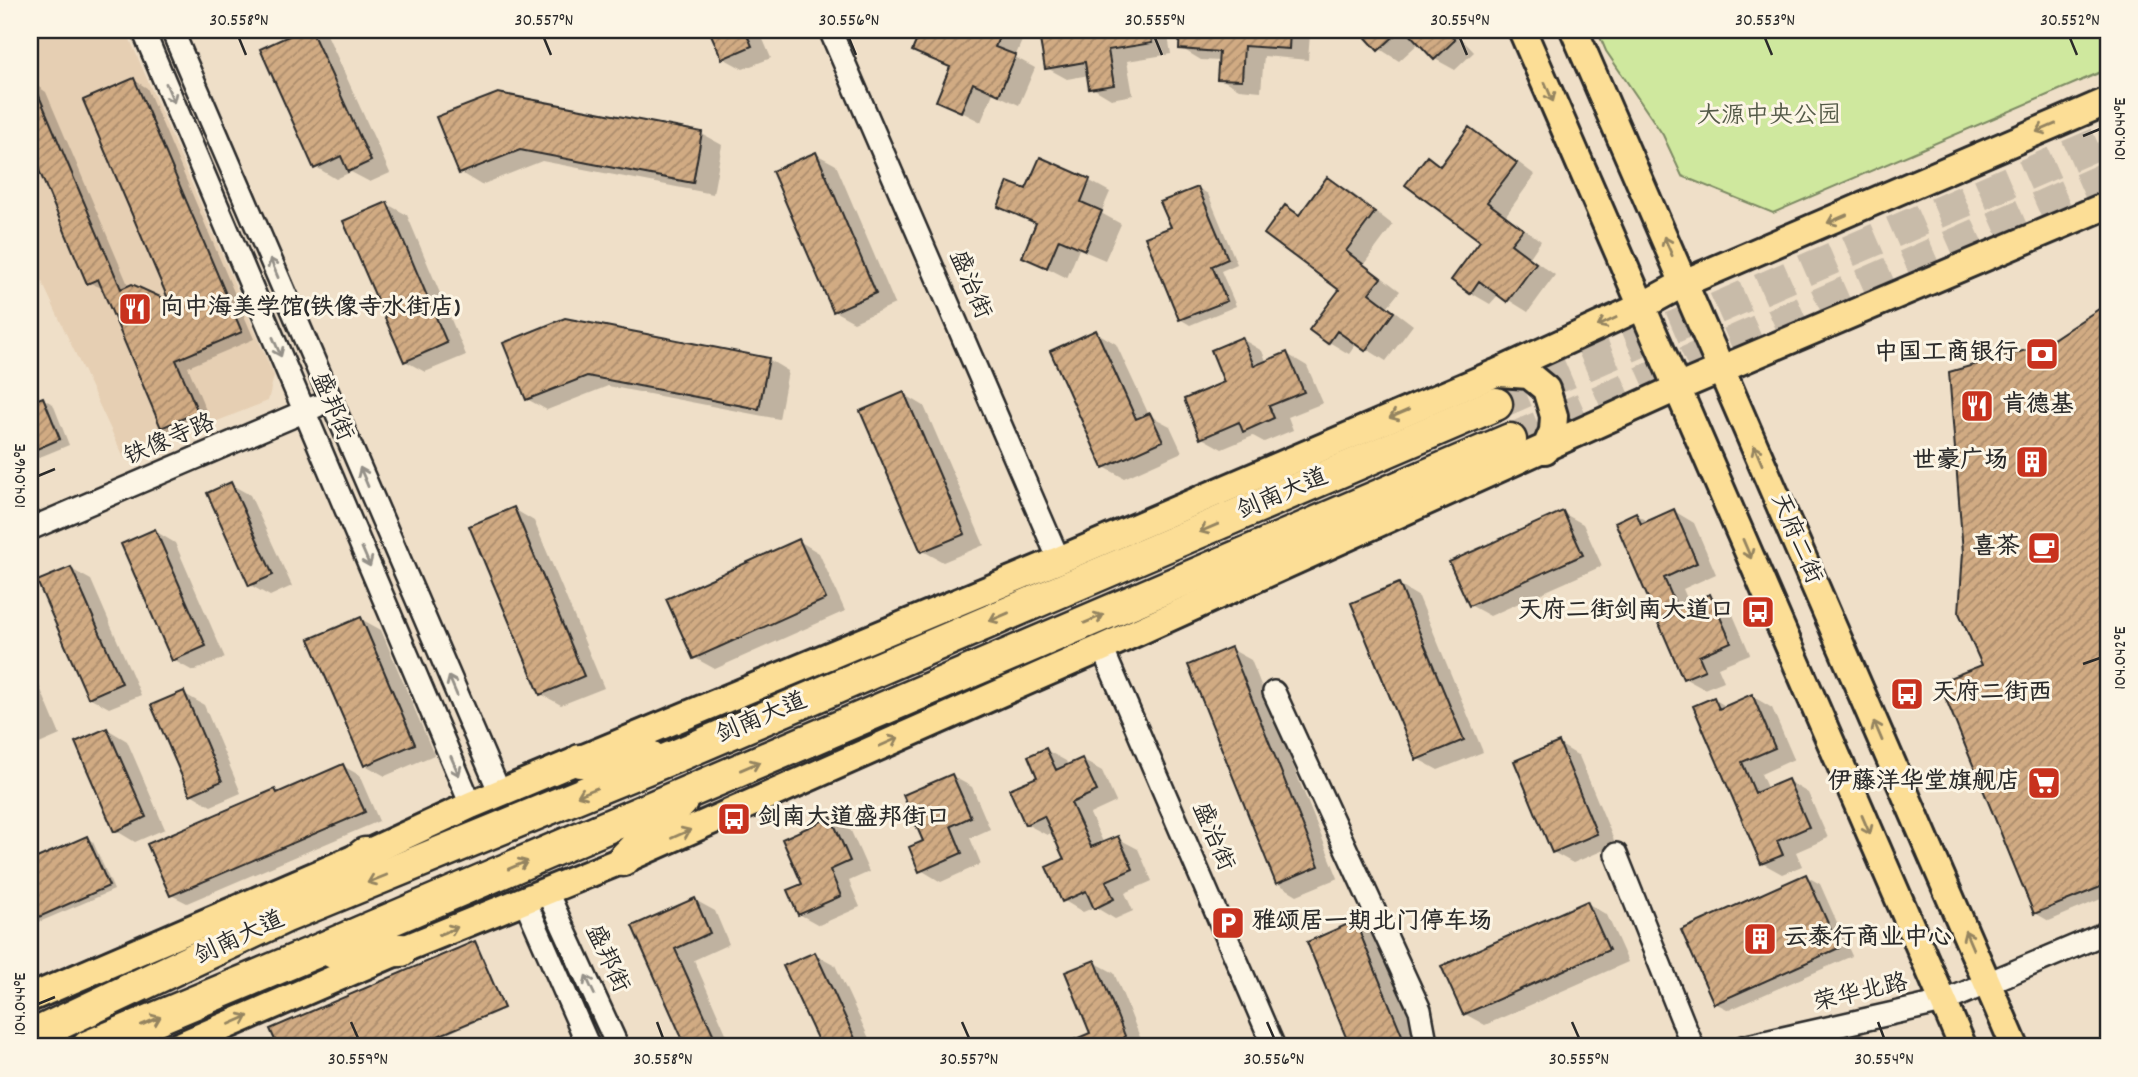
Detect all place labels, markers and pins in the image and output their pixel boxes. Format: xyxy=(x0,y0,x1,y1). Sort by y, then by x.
restaurant icon: 向中海美学馆(铁像寺水街店) xyxy=(116,290,154,328)
place label: 向中海美学馆(铁像寺水街店) xyxy=(160,292,460,326)
bank icon: 中国工商银行 xyxy=(2023,335,2061,373)
place label: 中国工商银行 xyxy=(1874,337,2018,371)
restaurant icon: 肯德基 xyxy=(1958,387,1996,425)
place label: 肯德基 xyxy=(2002,389,2074,423)
building icon: 世豪广场 xyxy=(2013,443,2051,481)
place label: 世豪广场 xyxy=(1912,445,2008,479)
cafe icon: 喜茶 xyxy=(2025,529,2063,567)
place label: 喜茶 xyxy=(1972,531,2020,565)
bus stop icon: 天府二街剑南大道口 xyxy=(1739,593,1777,631)
place label: 天府二街剑南大道口 xyxy=(1518,595,1734,629)
bus stop icon: 天府二街西 xyxy=(1888,675,1926,713)
place label: 天府二街西 xyxy=(1932,677,2052,711)
supermarket icon: 伊藤洋华堂旗舰店 xyxy=(2025,764,2063,802)
place label: 伊藤洋华堂旗舰店 xyxy=(1828,766,2020,800)
bus stop icon: 剑南大道盛邦街口 xyxy=(715,800,753,838)
place label: 剑南大道盛邦街口 xyxy=(758,802,950,836)
parking icon: 雅颂居一期北门停车场 xyxy=(1209,904,1247,942)
place label: 雅颂居一期北门停车场 xyxy=(1252,906,1492,940)
building icon: 云泰行商业中心 xyxy=(1741,920,1779,958)
place label: 云泰行商业中心 xyxy=(1784,922,1952,956)

